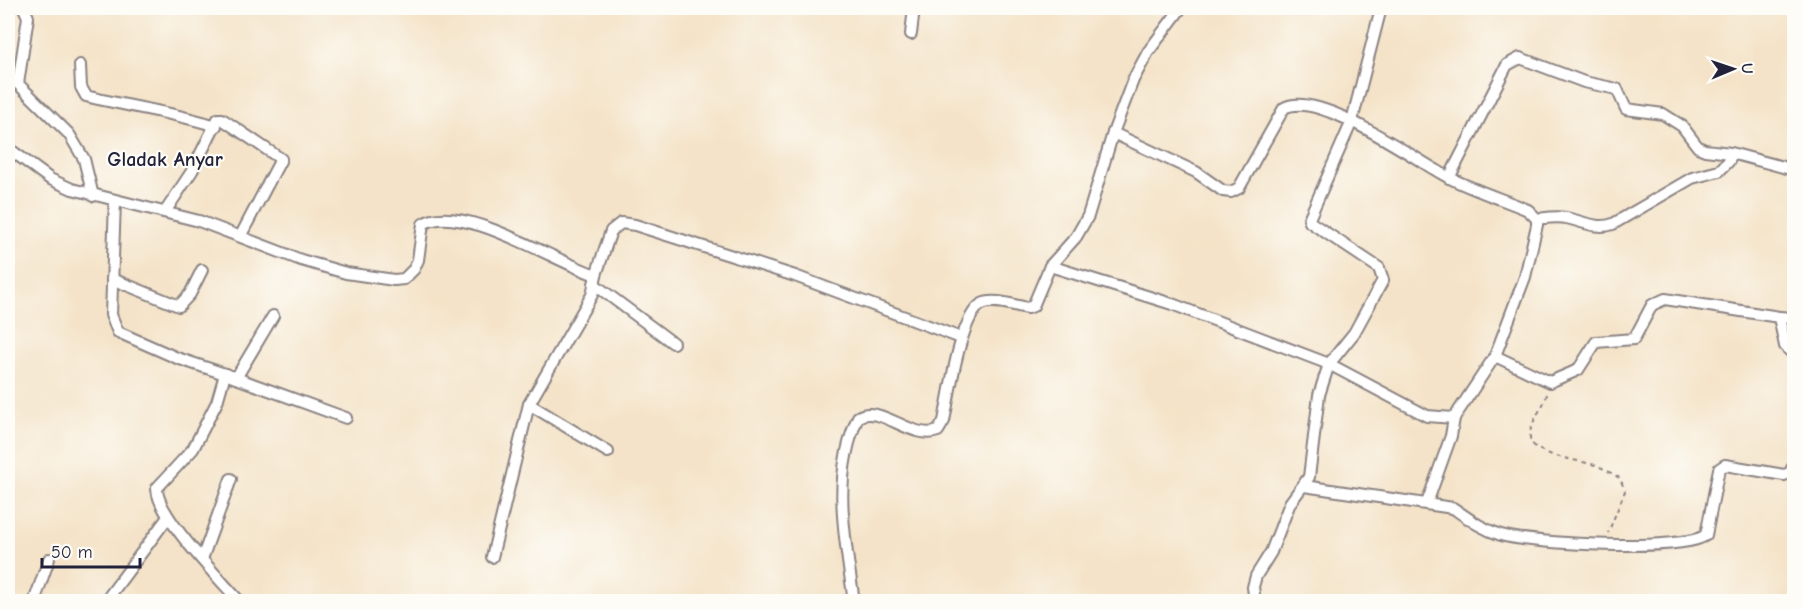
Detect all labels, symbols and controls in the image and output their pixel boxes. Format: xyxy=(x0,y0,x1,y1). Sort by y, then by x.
north arrow xyxy=(1703,39,1763,99)
text: U xyxy=(1738,63,1756,74)
district label: Gladak Anyar xyxy=(107,148,223,171)
scale bar xyxy=(42,531,140,569)
text: 50 m xyxy=(51,542,93,563)

